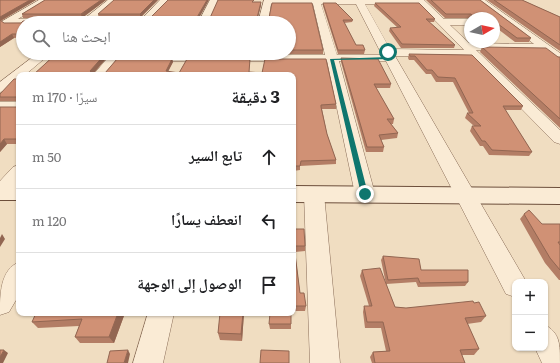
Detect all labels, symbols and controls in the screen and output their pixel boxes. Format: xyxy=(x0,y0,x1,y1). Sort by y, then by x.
north arrow xyxy=(464,12,500,48)
search box xyxy=(16,16,296,60)
text: ابحث هنا xyxy=(62,24,111,47)
icon: search xyxy=(30,27,52,49)
route start xyxy=(379,43,397,61)
text: 3 دقيقة xyxy=(231,83,280,108)
text: سيرًا · 170 m xyxy=(32,87,97,106)
text: تابع السير xyxy=(189,143,242,166)
icon: ahead xyxy=(258,146,280,168)
text: 50 m xyxy=(32,147,61,166)
route end xyxy=(356,185,374,203)
text: انعطف يسارًا xyxy=(171,207,242,230)
icon: left xyxy=(258,210,280,232)
text: 120 m xyxy=(32,211,67,230)
text: الوصول إلى الوجهة xyxy=(137,271,242,294)
icon: arrive xyxy=(258,274,280,296)
map controls xyxy=(512,279,548,351)
button: + xyxy=(512,279,548,315)
button: − xyxy=(512,315,548,351)

